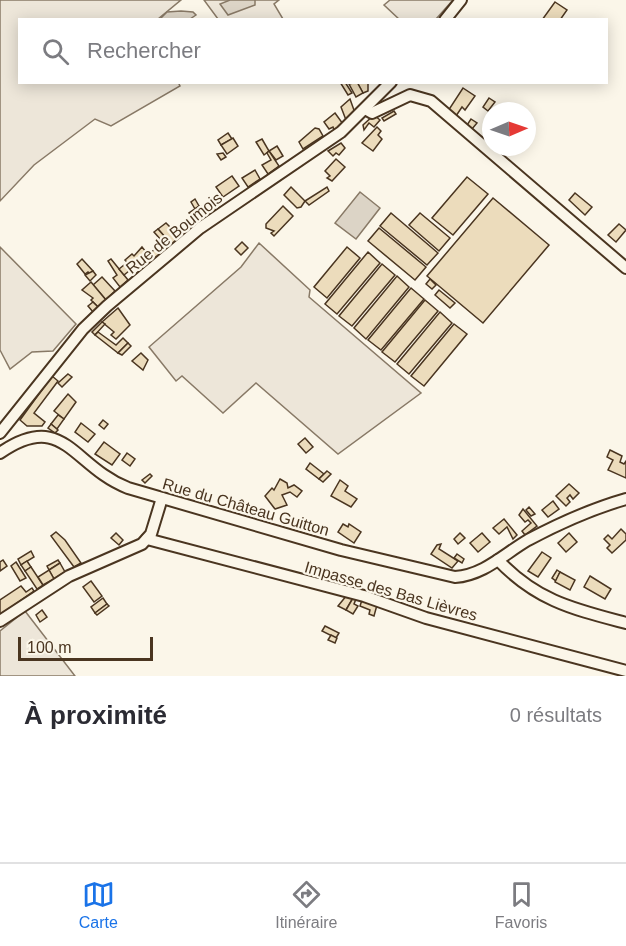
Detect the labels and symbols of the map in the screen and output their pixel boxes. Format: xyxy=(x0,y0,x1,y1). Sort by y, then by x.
north arrow xyxy=(482,102,536,156)
street label: Rue de Boumois xyxy=(123,189,225,277)
street label: Rue du Château Guitton xyxy=(161,475,331,539)
street label: Impasse des Bas Lièvres xyxy=(303,558,479,624)
scale bar xyxy=(18,634,153,662)

